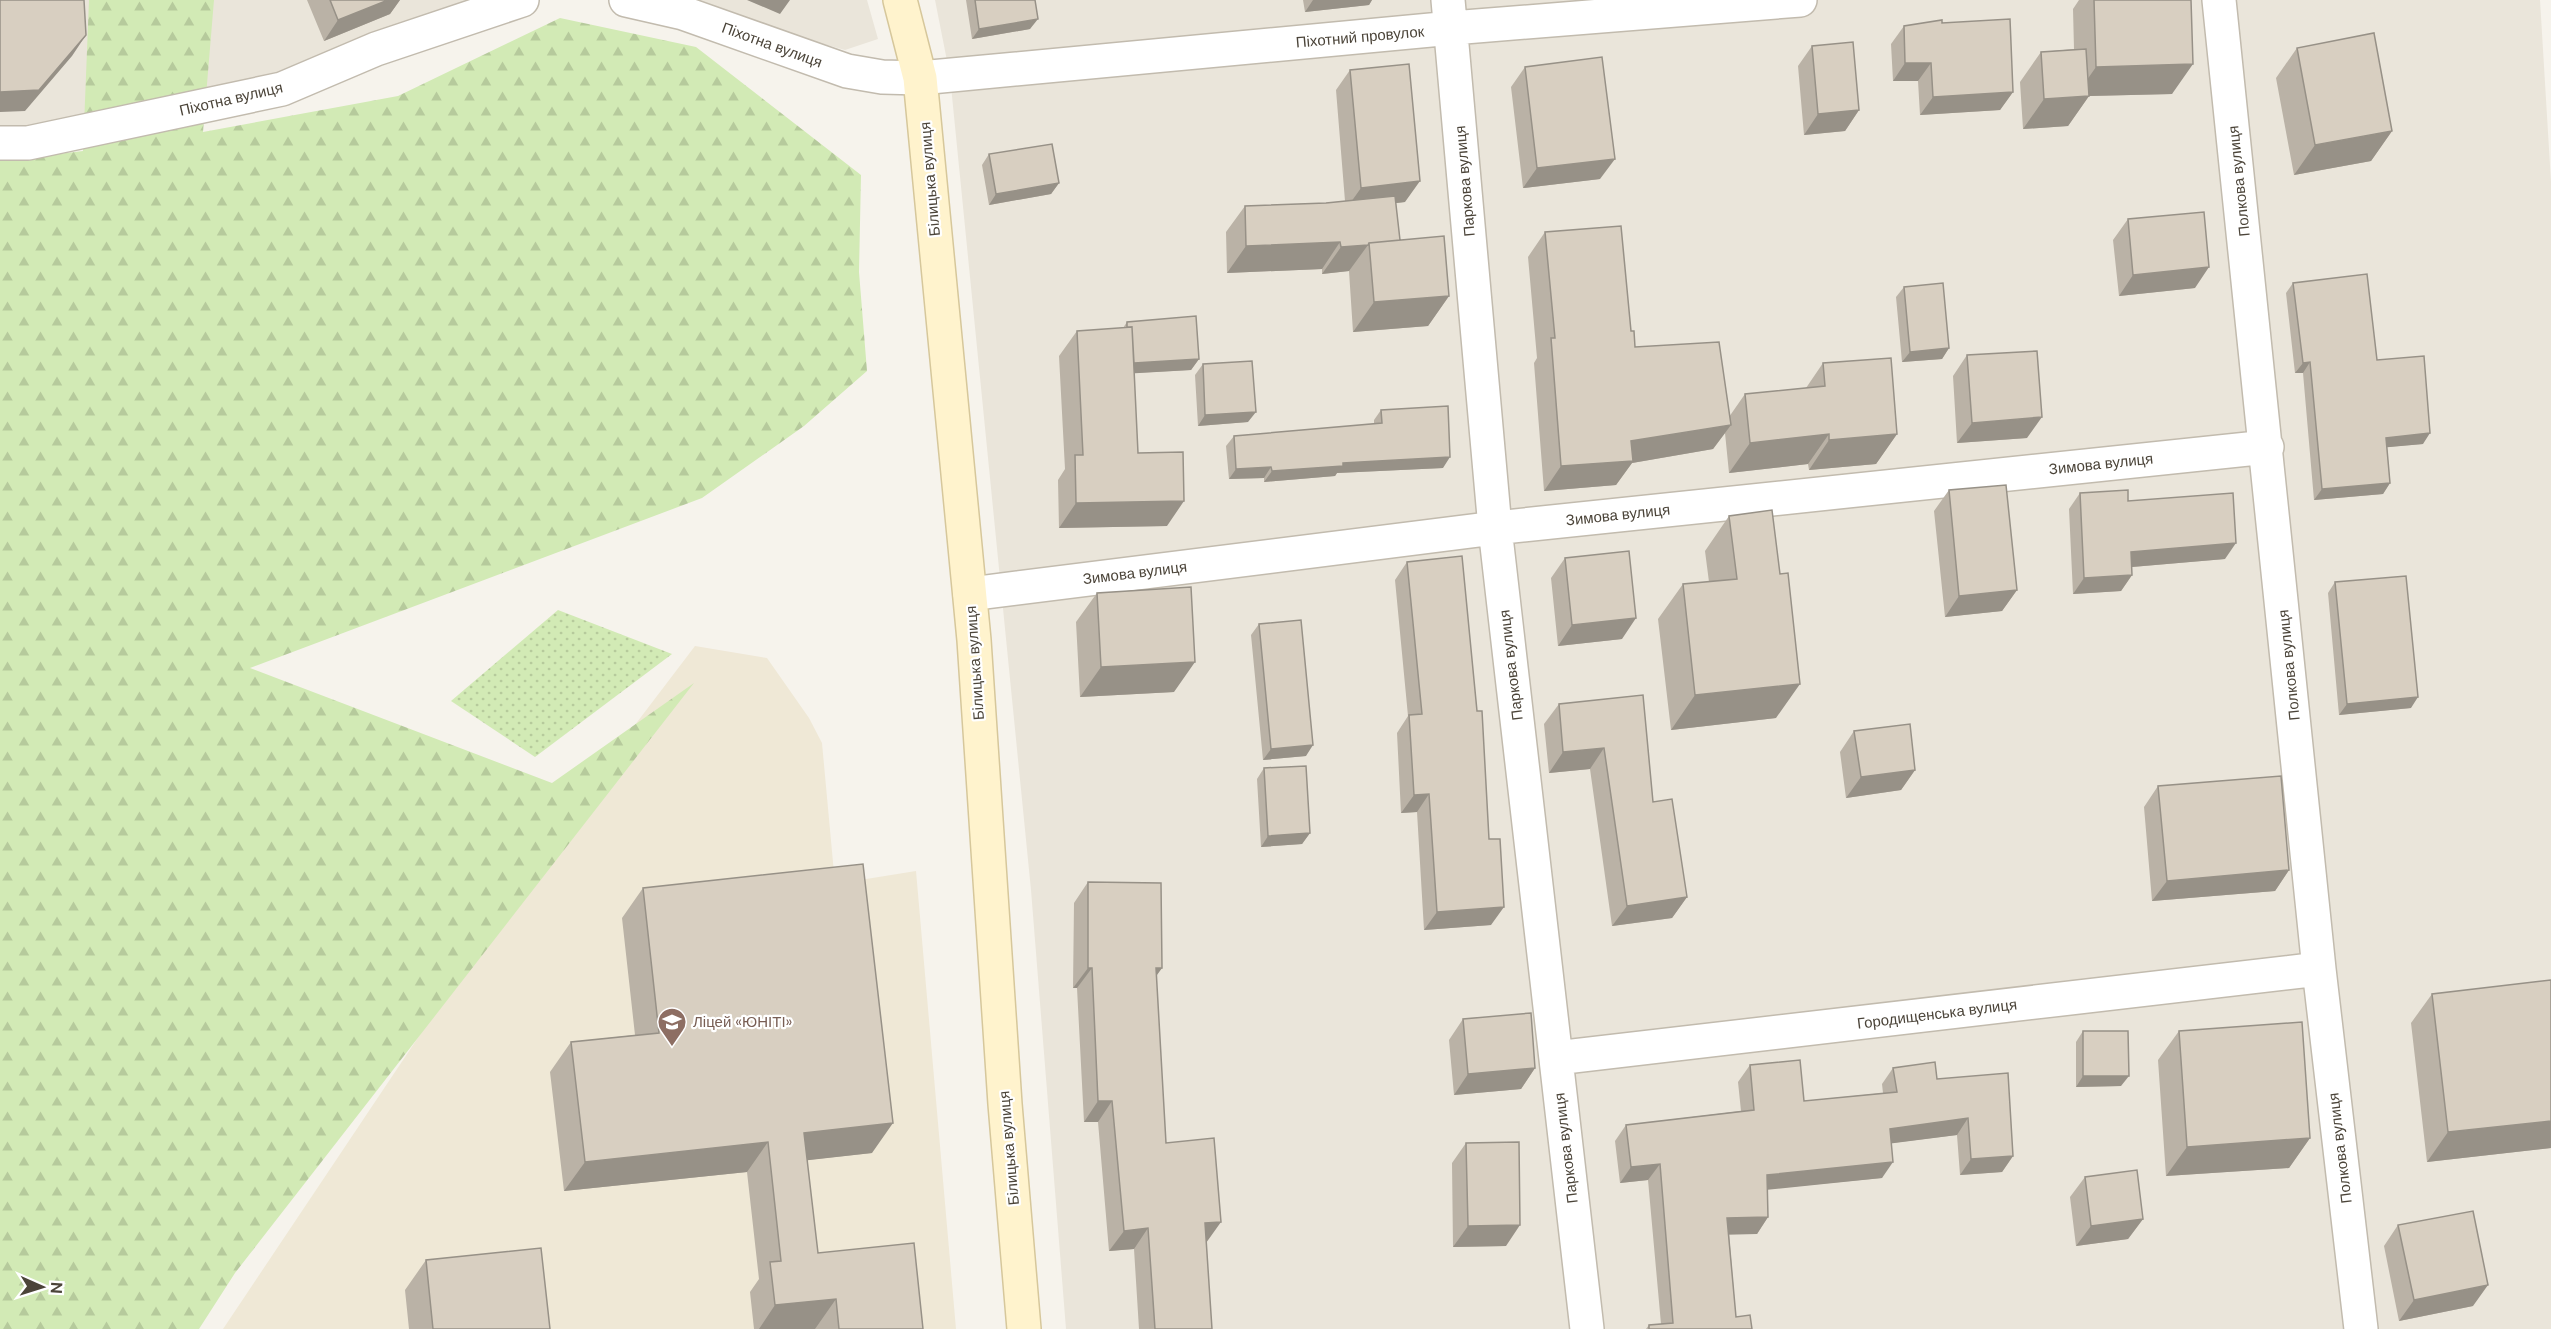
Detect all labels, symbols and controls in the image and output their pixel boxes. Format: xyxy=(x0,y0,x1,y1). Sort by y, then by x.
street label: Піхотна вулиця xyxy=(719,18,825,72)
street label: Піхотний провулок xyxy=(1295,21,1425,53)
street label: Піхотна вулиця xyxy=(177,77,285,121)
street label: Білицька вулиця xyxy=(915,121,945,237)
street label: Паркова вулиця xyxy=(1450,125,1480,237)
street label: Полкова вулиця xyxy=(2223,125,2255,237)
street label: Зимова вулиця xyxy=(2048,449,2154,479)
street label: Зимова вулиця xyxy=(1565,500,1671,530)
street label: Зимова вулиця xyxy=(1082,557,1188,589)
street label: Білицька вулиця xyxy=(961,605,989,721)
street label: Паркова вулиця xyxy=(1494,609,1528,721)
street label: Полкова вулиця xyxy=(2273,609,2305,721)
street label: Городищенська вулиця xyxy=(1856,994,2018,1034)
school or university icon: Ліцей «ЮНІТІ» xyxy=(656,1006,688,1048)
place label: Ліцей «ЮНІТІ» xyxy=(693,1012,793,1032)
street label: Білицька вулиця xyxy=(994,1090,1024,1206)
street label: Полкова вулиця xyxy=(2323,1091,2357,1205)
street label: Паркова вулиця xyxy=(1549,1092,1583,1204)
north arrow xyxy=(12,1257,72,1317)
text: N xyxy=(46,1281,67,1294)

